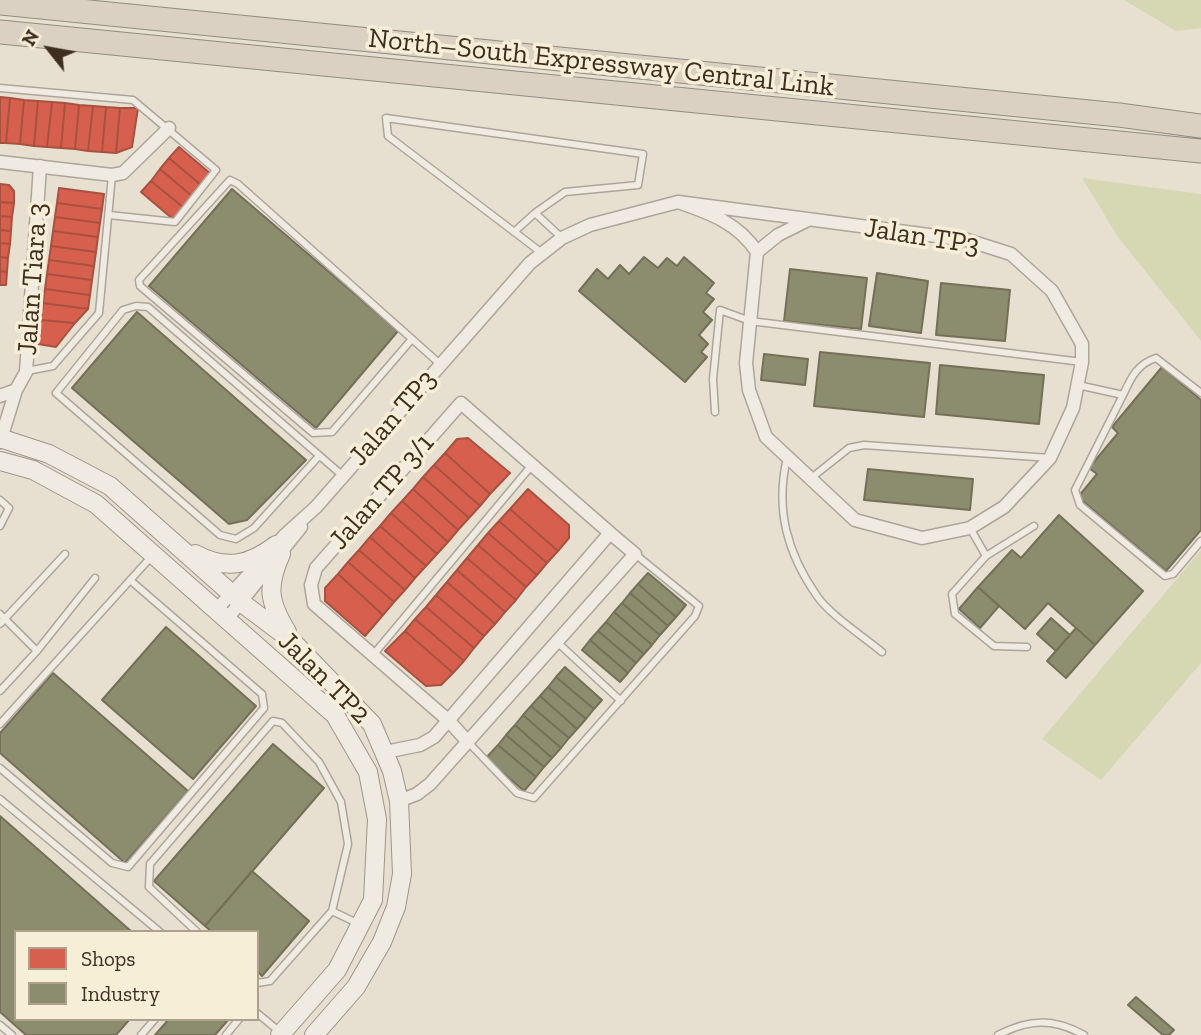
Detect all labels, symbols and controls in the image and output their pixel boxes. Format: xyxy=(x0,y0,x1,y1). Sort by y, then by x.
north arrow xyxy=(14,14,84,84)
street label: North–South Expressway Central Link xyxy=(367,22,835,104)
text: N xyxy=(17,26,44,50)
street label: Jalan Tiara 3 xyxy=(11,202,55,356)
street label: Jalan TP3 xyxy=(862,211,982,263)
street label: Jalan TP3 xyxy=(342,363,444,473)
street label: Jalan TP 3/1 xyxy=(323,427,441,557)
street label: Jalan TP2 xyxy=(271,625,377,731)
legend xyxy=(14,930,259,1021)
text: Shops xyxy=(81,946,135,971)
text: Industry xyxy=(81,981,160,1006)

